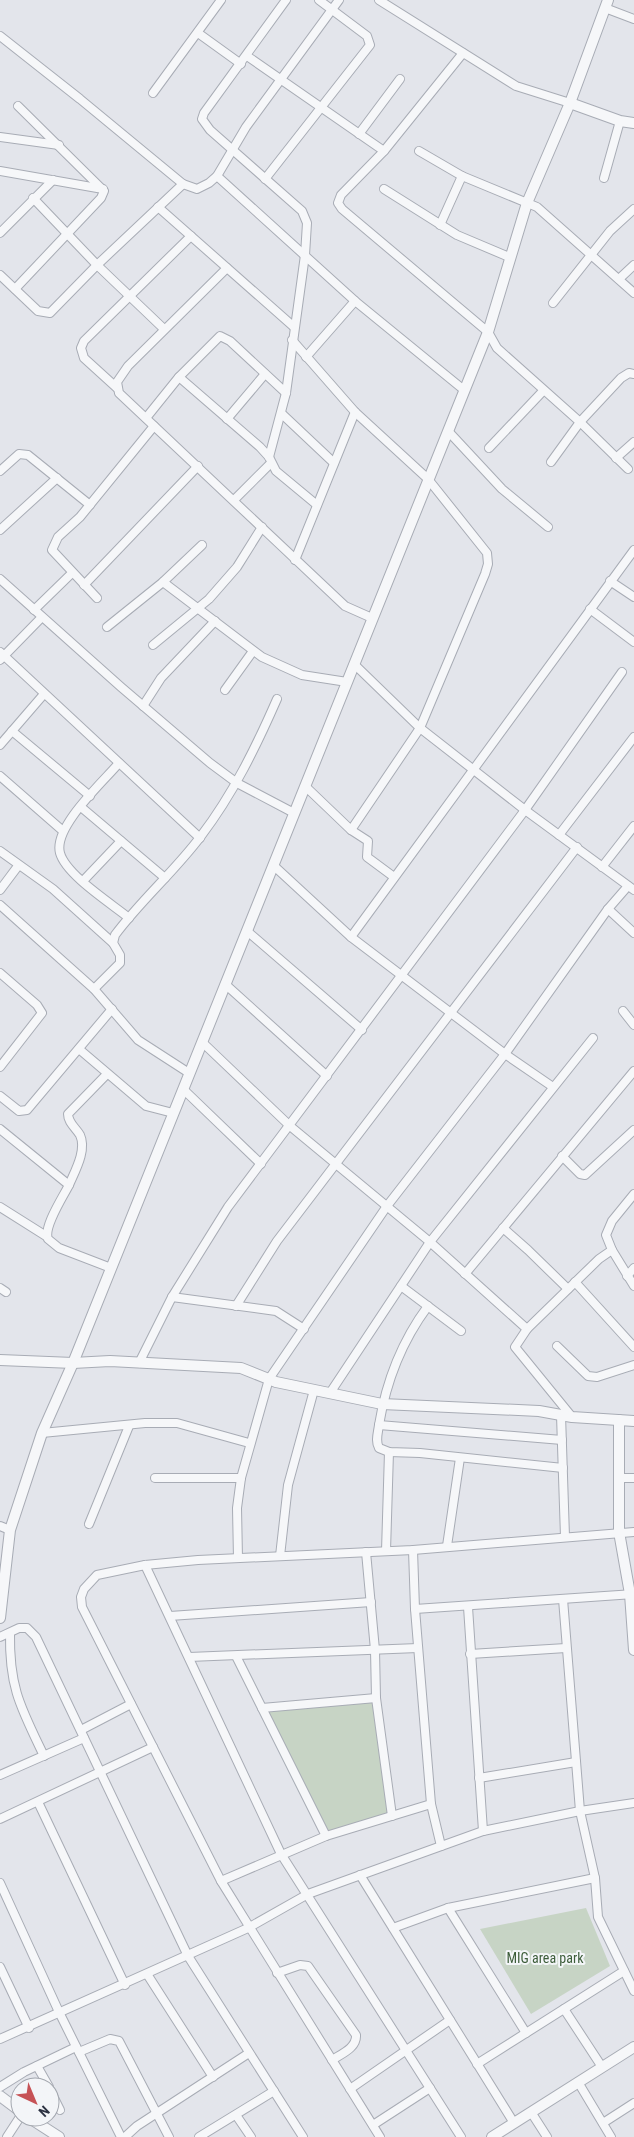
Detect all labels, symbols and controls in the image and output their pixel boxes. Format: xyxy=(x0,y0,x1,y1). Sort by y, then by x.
park label: MIG area park xyxy=(506,1950,584,1966)
north arrow xyxy=(10,2077,60,2127)
text: N xyxy=(35,2103,53,2120)

